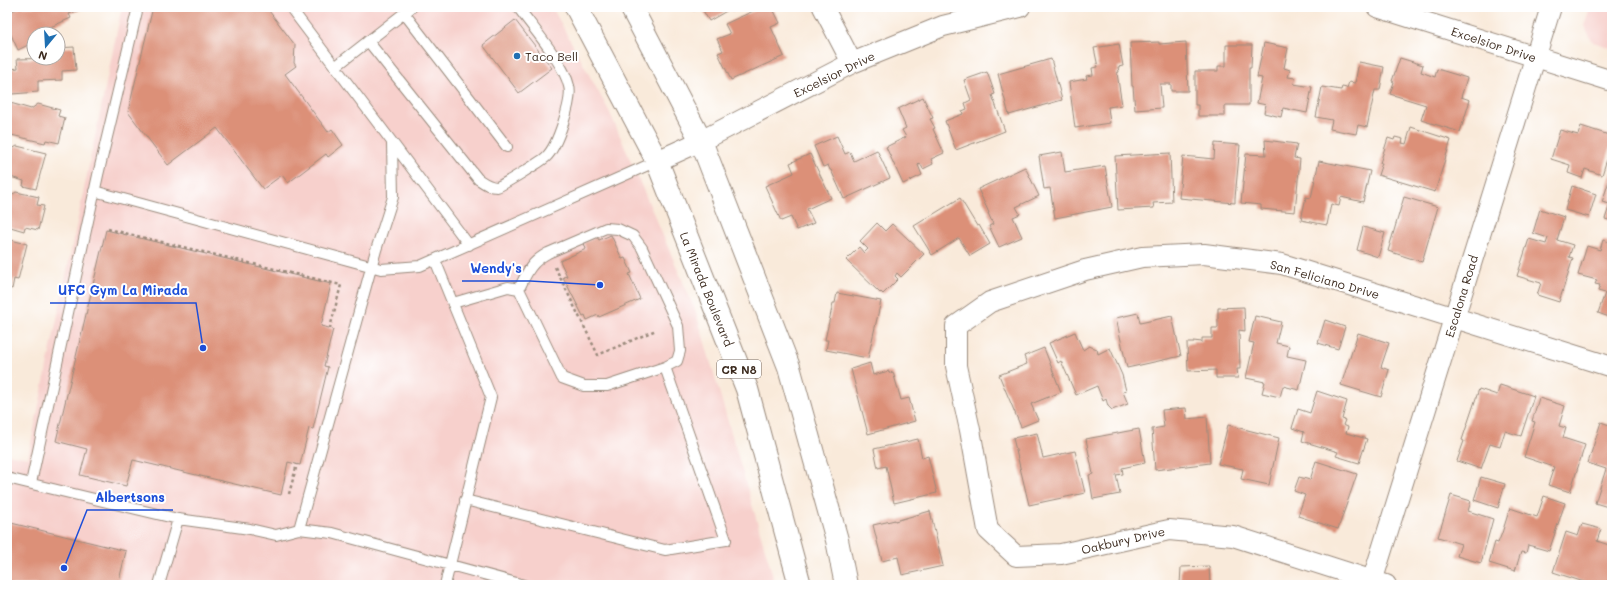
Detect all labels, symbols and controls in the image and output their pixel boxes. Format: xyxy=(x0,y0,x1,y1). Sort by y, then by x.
street label: Excelsior Drive xyxy=(1449,23,1539,65)
north arrow xyxy=(26,26,66,66)
street label: Excelsior Drive xyxy=(791,47,877,101)
text: N xyxy=(36,48,49,64)
place label: Taco Bell xyxy=(525,48,578,64)
marker: Taco Bell xyxy=(512,51,522,61)
street label: La Mirada Boulevard xyxy=(677,229,737,349)
street label: Escalona Road xyxy=(1441,253,1481,339)
callout: Wendy's xyxy=(462,256,530,281)
street label: San Feliciano Drive xyxy=(1268,256,1382,302)
text: Wendy's xyxy=(470,259,522,277)
callout: UFC Gym La Mirada xyxy=(50,278,196,303)
text: UFC Gym La Mirada xyxy=(58,281,188,299)
road number: CR N8 xyxy=(717,360,761,378)
callout: Albertsons xyxy=(87,485,173,510)
text: Albertsons xyxy=(95,488,165,505)
street label: Oakbury Drive xyxy=(1080,523,1166,557)

